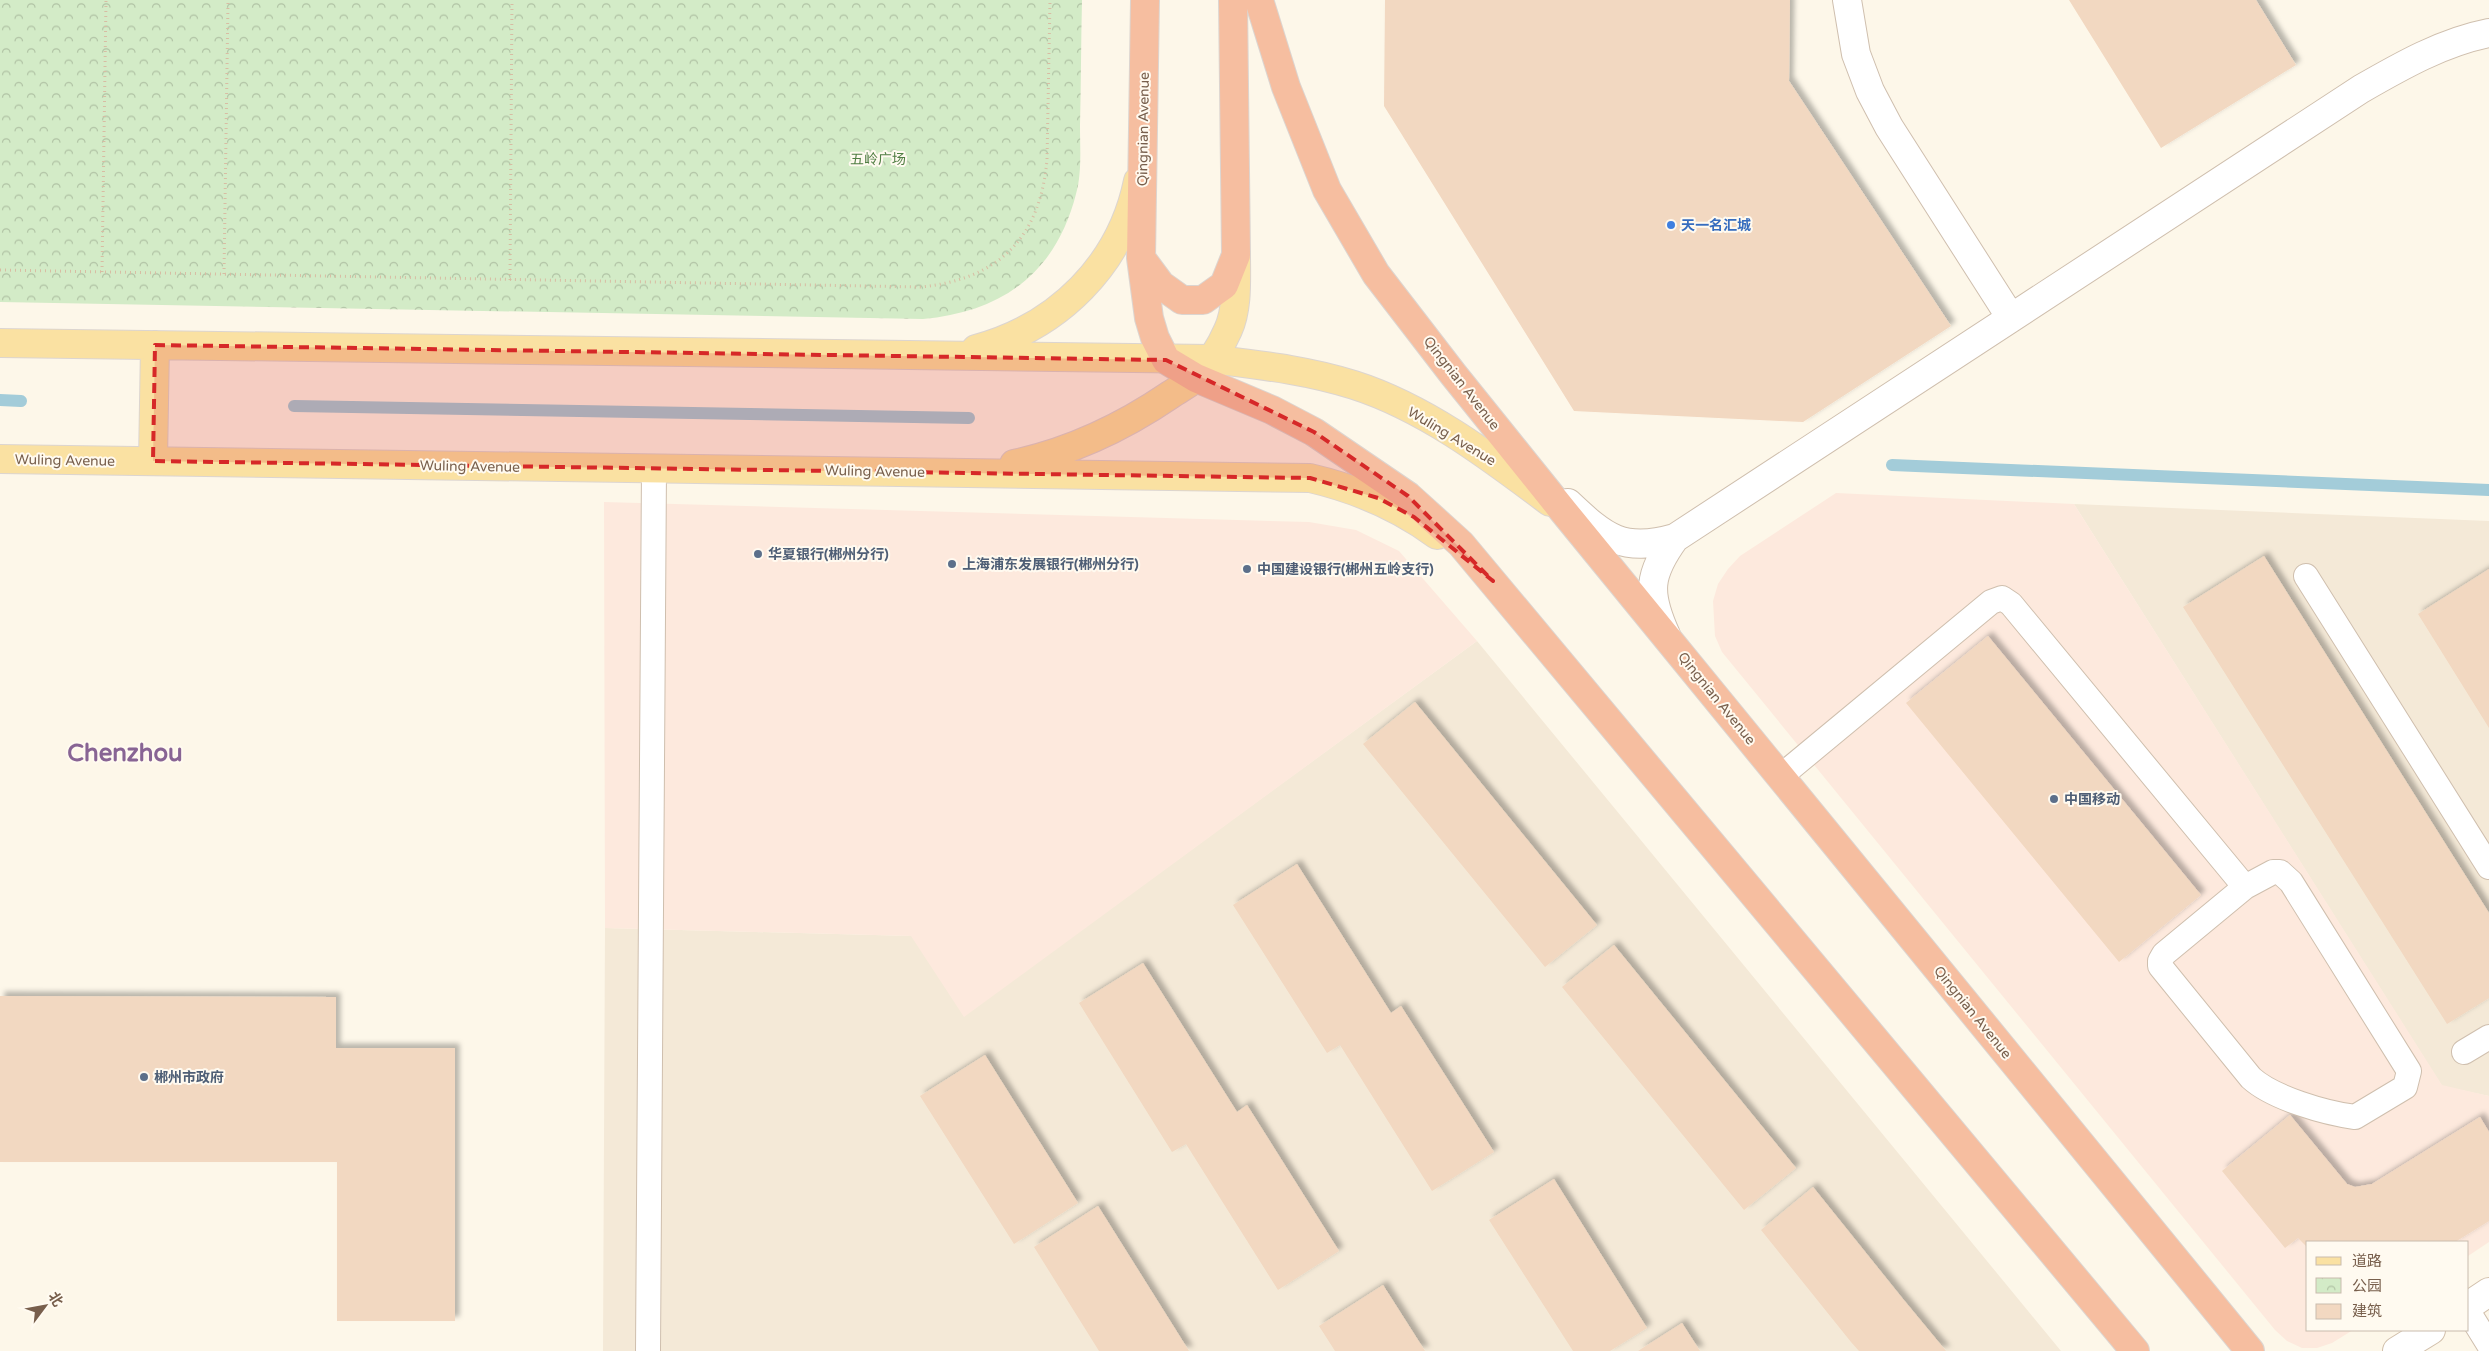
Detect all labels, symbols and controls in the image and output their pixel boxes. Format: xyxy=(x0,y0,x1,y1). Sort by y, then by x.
street label: Qingnian Avenue xyxy=(1134,72,1153,186)
park label: 五岭广场 xyxy=(850,151,906,168)
place label: 天一名汇城 xyxy=(1681,217,1751,234)
marker: 天一名汇城 xyxy=(1665,219,1677,231)
street label: Qingnian Avenue xyxy=(1420,333,1504,434)
street label: Wuling Avenue xyxy=(1404,403,1499,470)
street label: Wuling Avenue xyxy=(15,451,115,470)
street label: Wuling Avenue xyxy=(420,457,520,476)
street label: Wuling Avenue xyxy=(825,462,925,481)
place label: 华夏银行(郴州分行) xyxy=(768,546,889,563)
marker: 华夏银行(郴州分行) xyxy=(752,548,764,560)
place label: 上海浦东发展银行(郴州分行) xyxy=(962,556,1139,573)
marker: 上海浦东发展银行(郴州分行) xyxy=(946,558,958,570)
place label: 中国建设银行(郴州五岭支行) xyxy=(1257,561,1434,578)
marker: 中国建设银行(郴州五岭支行) xyxy=(1241,563,1253,575)
street label: Qingnian Avenue xyxy=(1674,649,1759,748)
district label: Chenzhou xyxy=(67,739,183,768)
place label: 中国移动 xyxy=(2064,791,2120,808)
marker: 中国移动 xyxy=(2048,793,2060,805)
street label: Qingnian Avenue xyxy=(1930,963,2015,1062)
place label: 郴州市政府 xyxy=(154,1069,224,1086)
marker: 郴州市政府 xyxy=(138,1071,150,1083)
legend xyxy=(2306,1241,2469,1331)
text: 道路 xyxy=(2352,1252,2382,1270)
text: 公园 xyxy=(2352,1277,2382,1295)
north arrow xyxy=(20,1281,70,1331)
text: 北 xyxy=(45,1289,67,1310)
text: 建筑 xyxy=(2352,1302,2382,1320)

